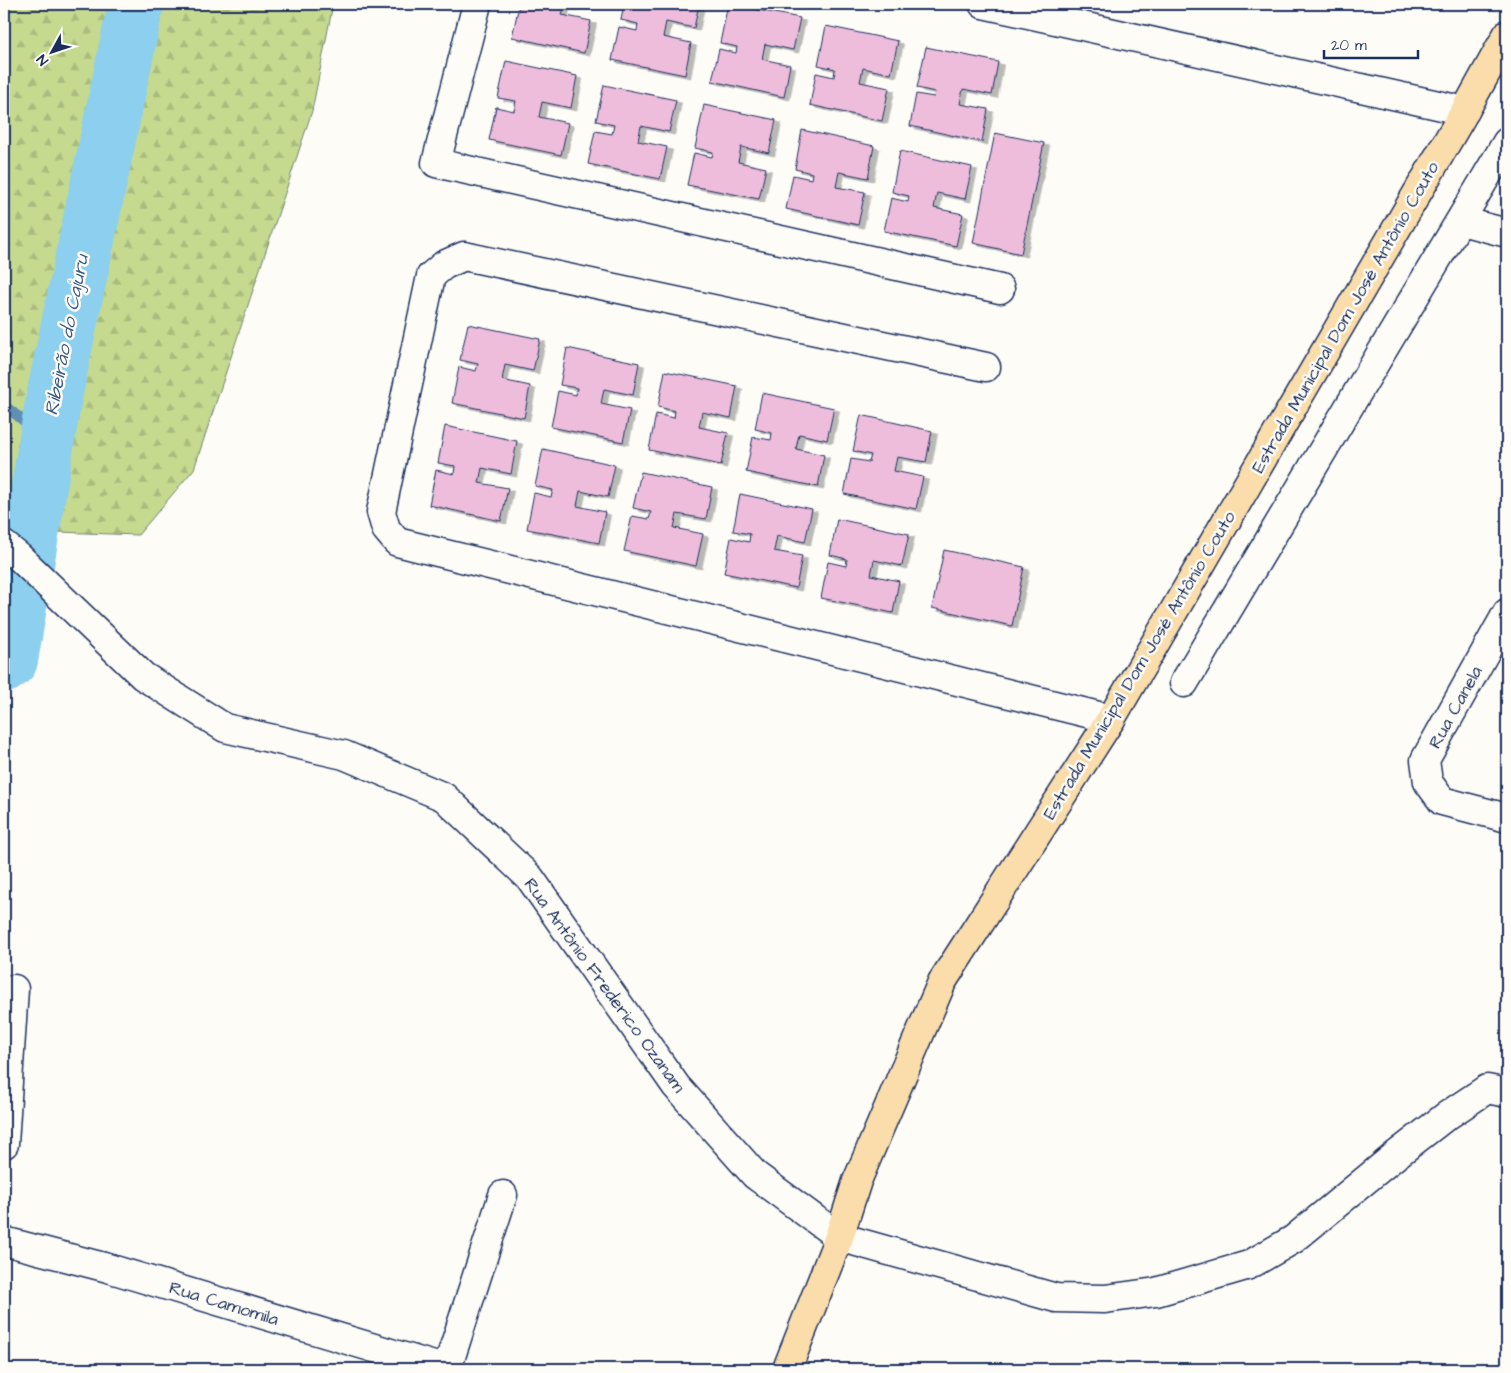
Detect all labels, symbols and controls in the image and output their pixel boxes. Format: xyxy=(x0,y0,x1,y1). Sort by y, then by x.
north arrow xyxy=(28,28,78,78)
scale bar xyxy=(1324,28,1417,60)
text: 20 m xyxy=(1331,35,1367,56)
text: N xyxy=(32,50,53,70)
street label: Estrada Municipal Dom José Antônio Couto xyxy=(1245,157,1445,477)
water label: Ribeirão do Cajuru xyxy=(38,251,96,418)
street label: Estrada Municipal Dom José Antônio Couto xyxy=(1037,506,1241,824)
street label: Rua Canela xyxy=(1422,661,1488,753)
street label: Rua Antônio Frederico Ozanam xyxy=(518,872,692,1098)
street label: Rua Camomila xyxy=(166,1275,282,1331)

